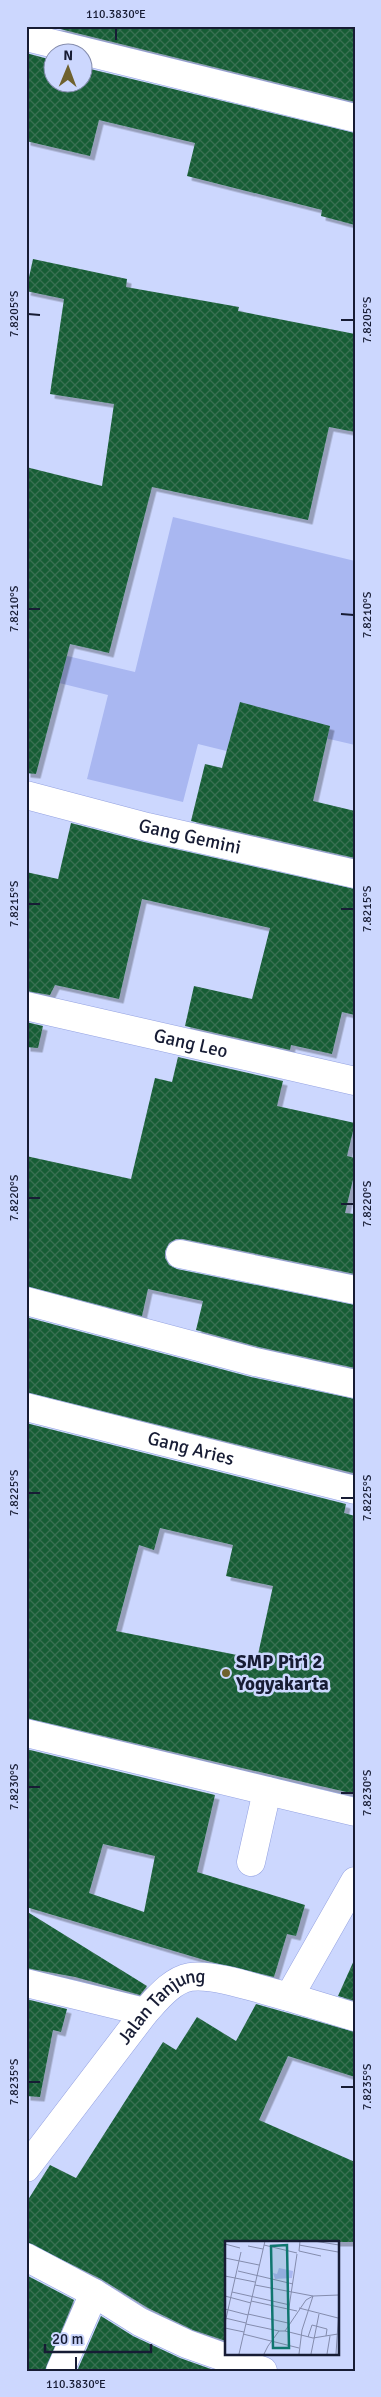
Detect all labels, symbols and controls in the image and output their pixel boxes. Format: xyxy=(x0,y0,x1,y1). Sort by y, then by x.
text: 110.3830°E xyxy=(86,7,146,22)
north arrow xyxy=(42,42,92,92)
text: N xyxy=(63,47,73,64)
text: 7.8205°S xyxy=(7,290,22,337)
text: 7.8205°S xyxy=(360,296,375,343)
text: 7.8210°S xyxy=(7,585,22,632)
text: 7.8210°S xyxy=(360,591,375,638)
street label: Gang Gemini xyxy=(136,813,243,860)
text: 7.8215°S xyxy=(7,880,22,927)
text: 7.8215°S xyxy=(360,885,375,932)
street label: Gang Leo xyxy=(151,1023,230,1064)
text: 7.8220°S xyxy=(7,1174,22,1221)
text: 7.8220°S xyxy=(360,1180,375,1227)
street label: Gang Aries xyxy=(145,1426,237,1471)
text: 7.8225°S xyxy=(7,1469,22,1516)
text: 7.8225°S xyxy=(360,1474,375,1521)
place label: SMP Piri 2 Yogyakarta xyxy=(235,1650,329,1696)
marker: SMP Piri 2 Yogyakarta xyxy=(220,1667,232,1679)
text: 7.8230°S xyxy=(7,1763,22,1810)
text: 7.8230°S xyxy=(360,1769,375,1816)
street label: Jalan Tanjung xyxy=(112,1964,206,2049)
text: 7.8235°S xyxy=(7,2058,22,2105)
text: 7.8235°S xyxy=(360,2063,375,2110)
inset map xyxy=(225,2241,338,2354)
scale bar xyxy=(45,2322,151,2354)
text: 20 m xyxy=(52,2330,83,2348)
text: 110.3830°E xyxy=(46,2377,106,2392)

